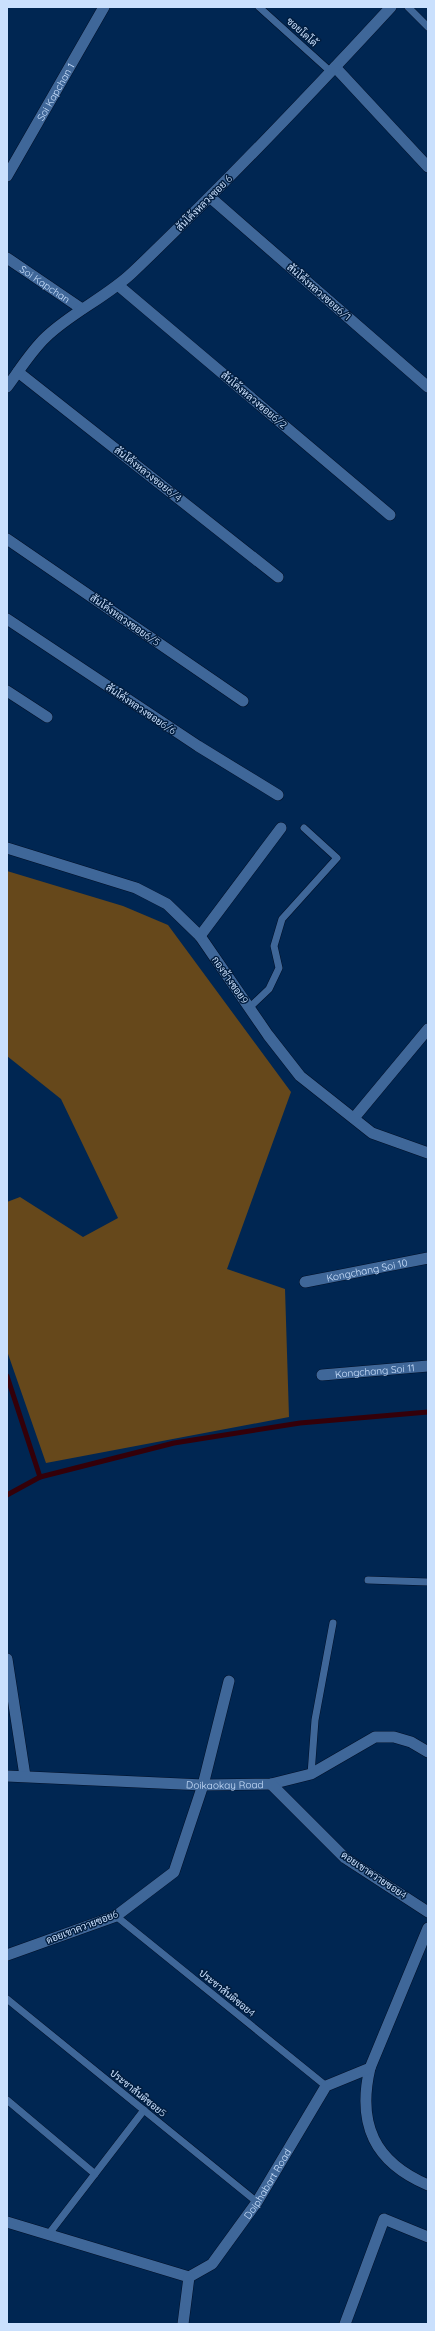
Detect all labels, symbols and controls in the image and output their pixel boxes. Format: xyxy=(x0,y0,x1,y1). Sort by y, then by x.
street label: ซอยโตโต้ xyxy=(284,15,321,50)
street label: Soi Kapchan 1 xyxy=(34,61,77,123)
street label: สันโค้งหลวงซอย 6 xyxy=(173,172,235,234)
street label: สันโค้งหลวงซอย6/1 xyxy=(284,261,354,323)
street label: Soi Kapchan xyxy=(17,262,73,306)
street label: สันโค้งหลวงซอย6/2 xyxy=(218,369,290,432)
street label: สันโค้งหลวงซอย6/4 xyxy=(112,444,184,504)
street label: สันโค้งหลวงซอย6/5 xyxy=(88,591,162,649)
street label: สันโค้งหลวงซอย6/6 xyxy=(103,681,179,738)
street label: กองช้างซอย9 xyxy=(209,954,251,1007)
street label: Kongchang Soi 10 xyxy=(325,1256,409,1284)
street label: Kongchang Soi 11 xyxy=(334,1361,415,1380)
street label: Doikaokay Road xyxy=(186,1778,264,1792)
street label: ดอยเขาควายซอย4 xyxy=(339,1848,409,1902)
street label: ดอยเขาควายซอย6 xyxy=(44,1907,121,1947)
street label: ประชาสันติซอย4 xyxy=(196,1966,258,2020)
street label: ประชาสันติซอย5 xyxy=(107,2066,169,2120)
street label: Doiphabart Road xyxy=(240,2146,294,2221)

